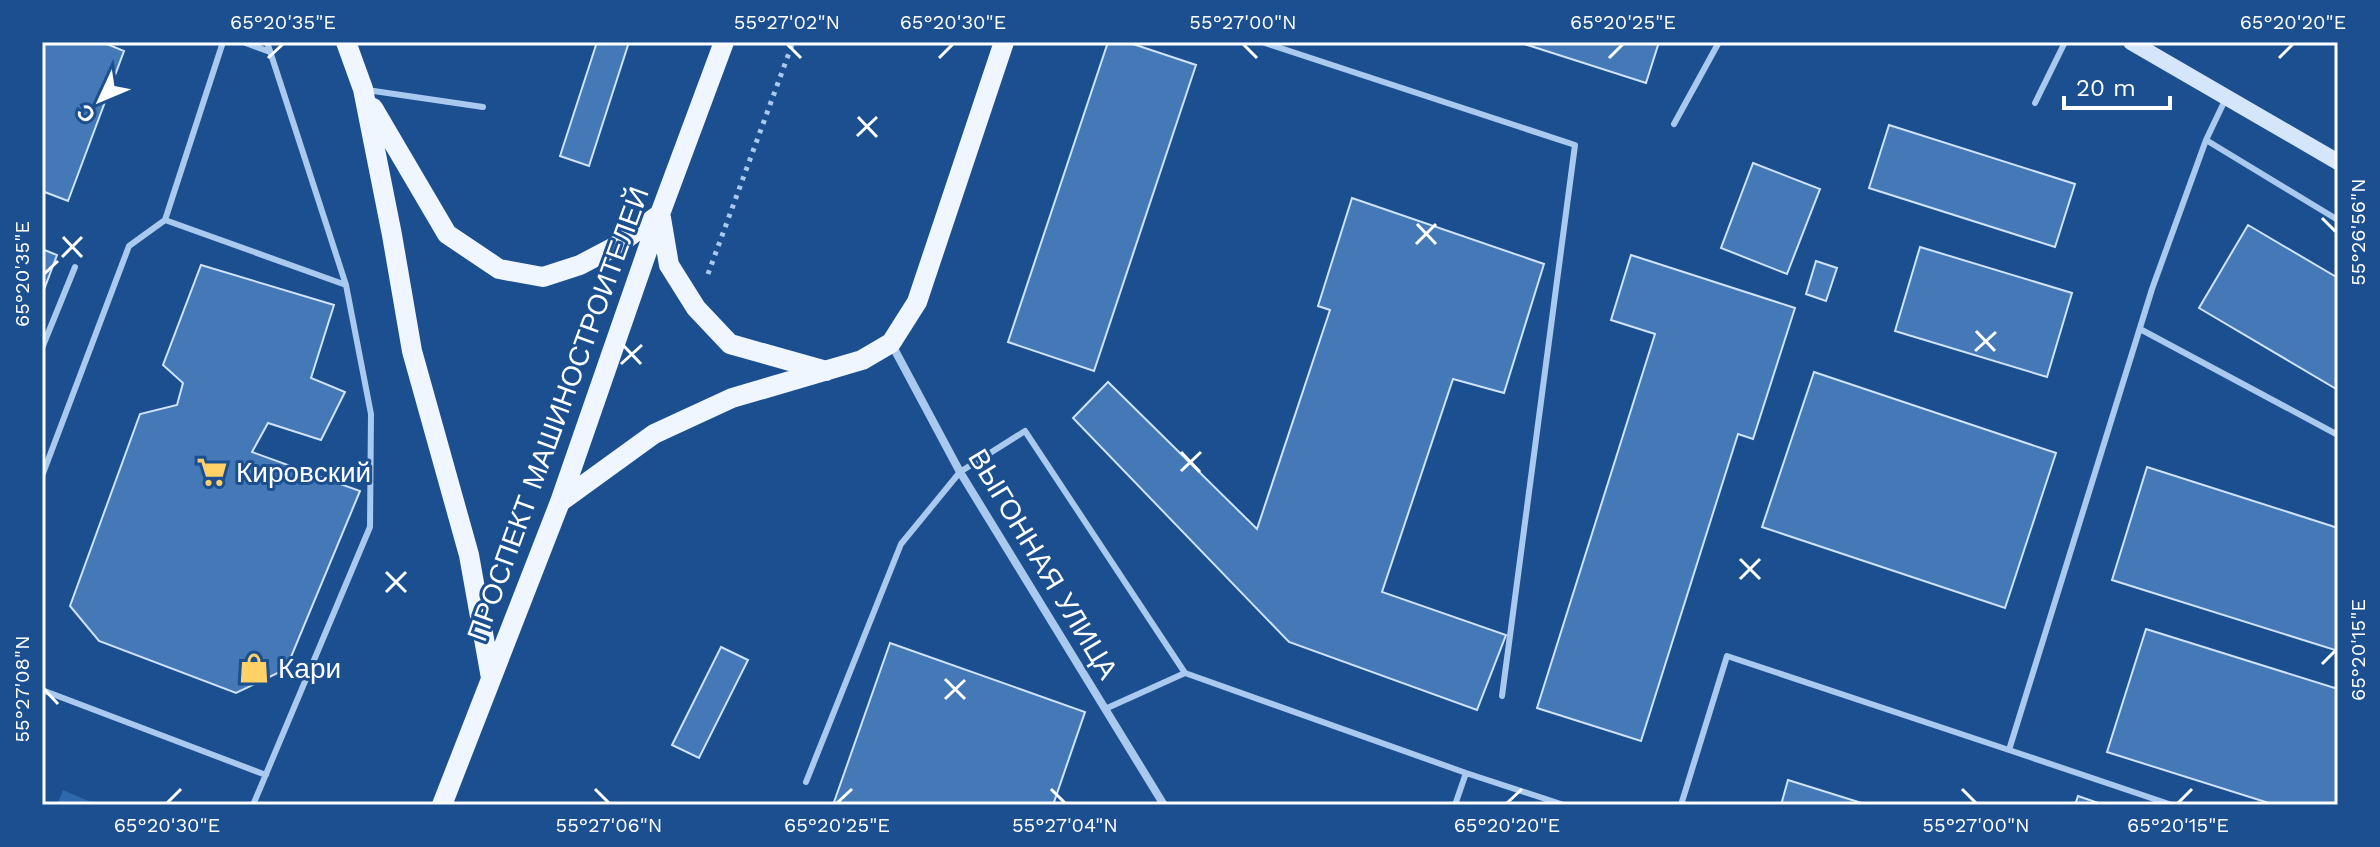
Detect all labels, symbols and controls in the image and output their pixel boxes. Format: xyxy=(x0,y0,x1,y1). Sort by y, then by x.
text: 65°20'35"E xyxy=(230,10,336,34)
text: 55°27'02"N xyxy=(734,10,840,34)
text: 65°20'30"E xyxy=(900,10,1006,34)
text: 55°27'00"N xyxy=(1189,10,1297,34)
text: 65°20'25"E xyxy=(1570,10,1676,34)
text: 65°20'20"E xyxy=(2240,10,2346,34)
north arrow xyxy=(60,60,140,140)
scale bar xyxy=(2064,60,2170,110)
text: 20 m xyxy=(2076,74,2136,102)
text: С xyxy=(71,99,100,128)
text: 55°26'56"N xyxy=(2346,178,2370,286)
street label: ПРОСПЕКТ МАШИНОСТРОИТЕЛЕЙ xyxy=(460,182,656,646)
text: 65°20'35"E xyxy=(10,221,34,327)
street label: ВЫГОННАЯ УЛИЦА xyxy=(961,443,1125,685)
supermarket icon: Кировский xyxy=(195,455,229,489)
place label: Кировский xyxy=(236,456,371,489)
text: 65°20'15"E xyxy=(2346,599,2370,701)
text: 55°27'08"N xyxy=(10,635,34,743)
shop icon: Кари xyxy=(237,651,271,685)
place label: Кари xyxy=(278,652,341,685)
text: 65°20'30"E xyxy=(114,813,220,837)
text: 55°27'06"N xyxy=(556,813,662,837)
text: 65°20'25"E xyxy=(784,813,890,837)
text: 55°27'04"N xyxy=(1012,813,1118,837)
text: 65°20'20"E xyxy=(1454,813,1560,837)
text: 55°27'00"N xyxy=(1922,813,2030,837)
text: 65°20'15"E xyxy=(2127,813,2229,837)

